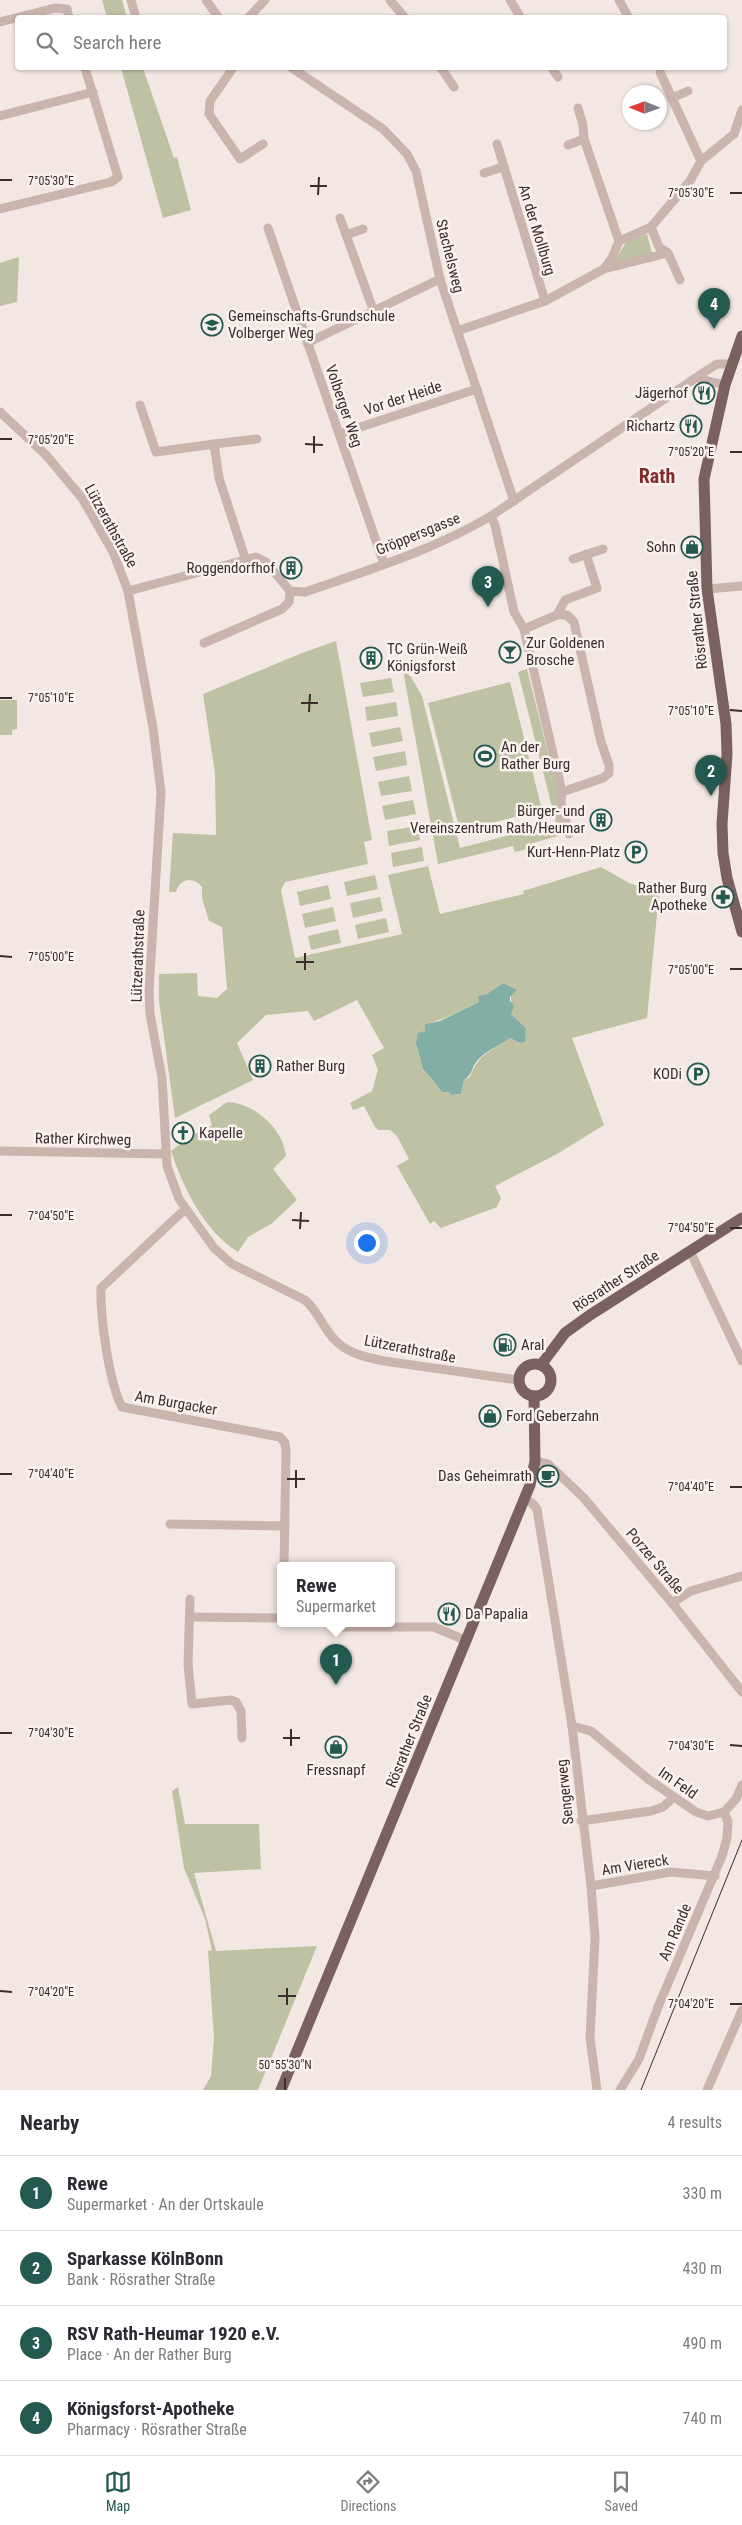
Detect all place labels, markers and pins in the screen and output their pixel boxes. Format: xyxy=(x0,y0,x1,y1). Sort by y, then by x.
pin: 4 xyxy=(698,288,730,329)
place label: Gemeinschafts-Grundschule Volberger Weg xyxy=(228,307,395,342)
school or university icon: Gemeinschafts-Grundschule Volberger Weg xyxy=(200,313,224,337)
restaurant icon: Jägerhof xyxy=(692,381,716,405)
place label: Jägerhof xyxy=(635,384,688,402)
restaurant icon: Richartz xyxy=(679,414,703,438)
place label: Richartz xyxy=(626,417,675,435)
shop icon: Sohn xyxy=(680,535,704,559)
place label: Sohn xyxy=(646,538,676,556)
building icon: Roggendorfhof xyxy=(279,556,303,580)
place label: Roggendorfhof xyxy=(187,559,275,577)
pin: 3 xyxy=(472,566,504,607)
place label: Zur Goldenen Brosche xyxy=(526,634,605,669)
place label: TC Grün-Weiß Königsforst xyxy=(387,640,468,675)
bar icon: Zur Goldenen Brosche xyxy=(498,640,522,664)
building icon: TC Grün-Weiß Königsforst xyxy=(359,646,383,670)
place label: An der Rather Burg xyxy=(501,738,570,773)
sports icon: An der Rather Burg xyxy=(473,744,497,768)
pin: 2 xyxy=(695,755,727,796)
place label: Bürger- und Vereinszentrum Rath/Heumar xyxy=(410,802,585,837)
building icon: Bürger- und Vereinszentrum Rath/Heumar xyxy=(589,808,613,832)
parking icon: Kurt-Henn-Platz xyxy=(624,840,648,864)
place label: Kurt-Henn-Platz xyxy=(527,843,620,861)
place label: Rather Burg Apotheke xyxy=(638,879,707,914)
pharmacy icon: Rather Burg Apotheke xyxy=(711,885,735,909)
building icon: Rather Burg xyxy=(248,1054,272,1078)
place label: Rather Burg xyxy=(276,1057,345,1075)
parking icon: KODi xyxy=(686,1062,710,1086)
place label: KODi xyxy=(653,1065,682,1083)
church icon: Kapelle xyxy=(171,1121,195,1145)
place label: Kapelle xyxy=(199,1124,243,1142)
fuel station icon: Aral xyxy=(493,1333,517,1357)
place label: Aral xyxy=(521,1336,545,1354)
shop icon: Ford Geberzahn xyxy=(478,1404,502,1428)
place label: Ford Geberzahn xyxy=(506,1407,599,1425)
cafe icon: Das Geheimrath xyxy=(536,1464,560,1488)
place label: Das Geheimrath xyxy=(438,1467,532,1485)
restaurant icon: Da Papalia xyxy=(437,1602,461,1626)
place label: Da Papalia xyxy=(465,1605,528,1623)
pin: 1 xyxy=(320,1644,352,1685)
shop icon: Fressnapf xyxy=(324,1735,348,1759)
place label: Fressnapf xyxy=(307,1761,366,1779)

